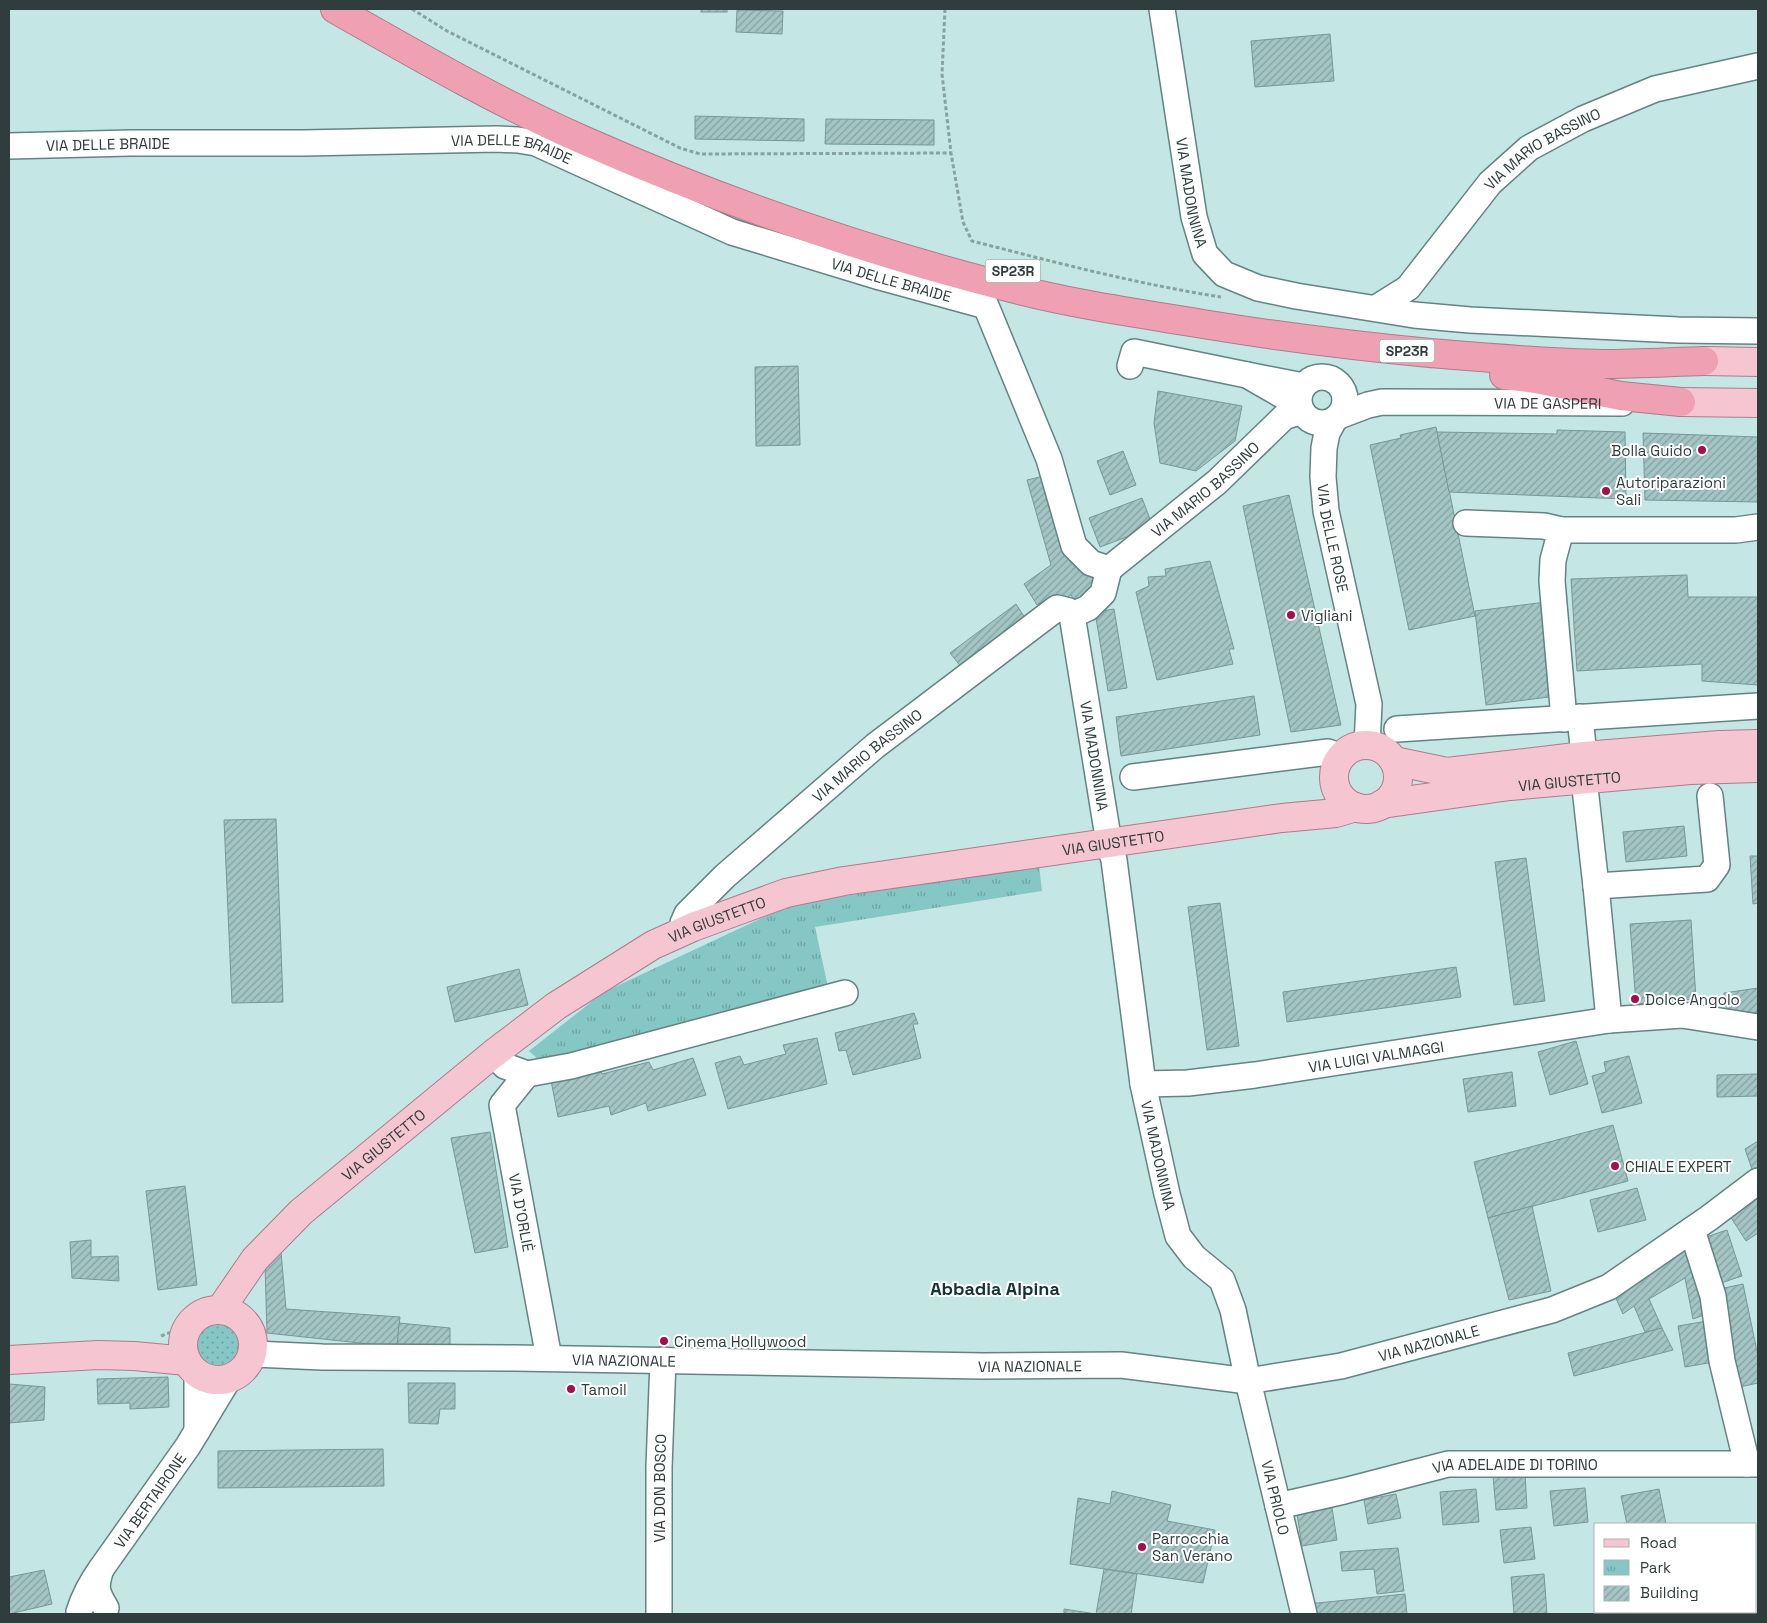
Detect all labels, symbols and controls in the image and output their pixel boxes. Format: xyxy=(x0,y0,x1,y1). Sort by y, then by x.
street label: VIA MARIO BASSINO xyxy=(1479,103,1603,193)
street label: VIA DELLE BRAIDE xyxy=(451,129,575,168)
street label: VIA DELLE BRAIDE xyxy=(46,134,170,155)
street label: VIA MADONNINA xyxy=(1172,136,1212,250)
street label: VIA DELLE BRAIDE xyxy=(829,253,954,306)
road number: SP23R xyxy=(986,260,1040,282)
road number: SP23R xyxy=(1380,340,1434,362)
street label: VIA DE GASPERI xyxy=(1494,393,1601,412)
street label: VIA MARIO BASSINO xyxy=(1147,437,1263,541)
place label: Bolla Guido xyxy=(1611,441,1692,460)
marker: Bolla Guido xyxy=(1696,444,1708,456)
place label: Autoriparazioni Sali xyxy=(1616,473,1726,509)
street label: VIA DELLE ROSE xyxy=(1314,483,1353,594)
marker: Autoriparazioni Sali xyxy=(1600,485,1612,497)
place label: Vigliani xyxy=(1301,606,1352,625)
marker: Vigliani xyxy=(1285,609,1297,621)
street label: VIA MADONNINA xyxy=(1077,699,1113,813)
street label: VIA MARIO BASSINO xyxy=(808,704,926,806)
street label: VIA GIUSTETTO xyxy=(1517,767,1622,795)
street label: VIA GIUSTETTO xyxy=(1061,826,1165,859)
street label: VIA GIUSTETTO xyxy=(665,892,768,946)
place label: Dolce Angolo xyxy=(1645,990,1740,1009)
marker: Dolce Angolo xyxy=(1629,993,1641,1005)
street label: VIA LUIGI VALMAGGI xyxy=(1307,1036,1445,1076)
street label: VIA MADONNINA xyxy=(1137,1099,1180,1213)
street label: VIA GIUSTETTO xyxy=(337,1104,429,1184)
place label: CHIALE EXPERT xyxy=(1625,1157,1732,1176)
marker: CHIALE EXPERT xyxy=(1609,1160,1621,1172)
street label: VIA D'ORLIÈ xyxy=(505,1172,539,1253)
district label: Abbadia Alpina xyxy=(930,1277,1060,1300)
street label: VIA NAZIONALE xyxy=(1376,1320,1481,1365)
place label: Cinema Hollywood xyxy=(674,1332,806,1351)
marker: Cinema Hollywood xyxy=(658,1335,670,1347)
street label: VIA NAZIONALE xyxy=(572,1349,676,1370)
street label: VIA NAZIONALE xyxy=(978,1356,1082,1376)
place label: Tamoil xyxy=(581,1380,627,1399)
marker: Tamoil xyxy=(565,1383,577,1395)
street label: VIA DON BOSCO xyxy=(650,1433,670,1542)
street label: VIA BERTAIRONE xyxy=(109,1449,190,1552)
street label: VIA ADELAIDE DI TORINO xyxy=(1430,1455,1598,1477)
street label: VIA PRIOLO xyxy=(1258,1458,1294,1537)
legend xyxy=(1594,1523,1757,1613)
place label: Parrocchia San Verano xyxy=(1152,1529,1233,1565)
text: Road xyxy=(1640,1533,1677,1552)
marker: Parrocchia San Verano xyxy=(1136,1541,1148,1553)
text: Park xyxy=(1640,1558,1671,1577)
text: Building xyxy=(1640,1583,1699,1602)

